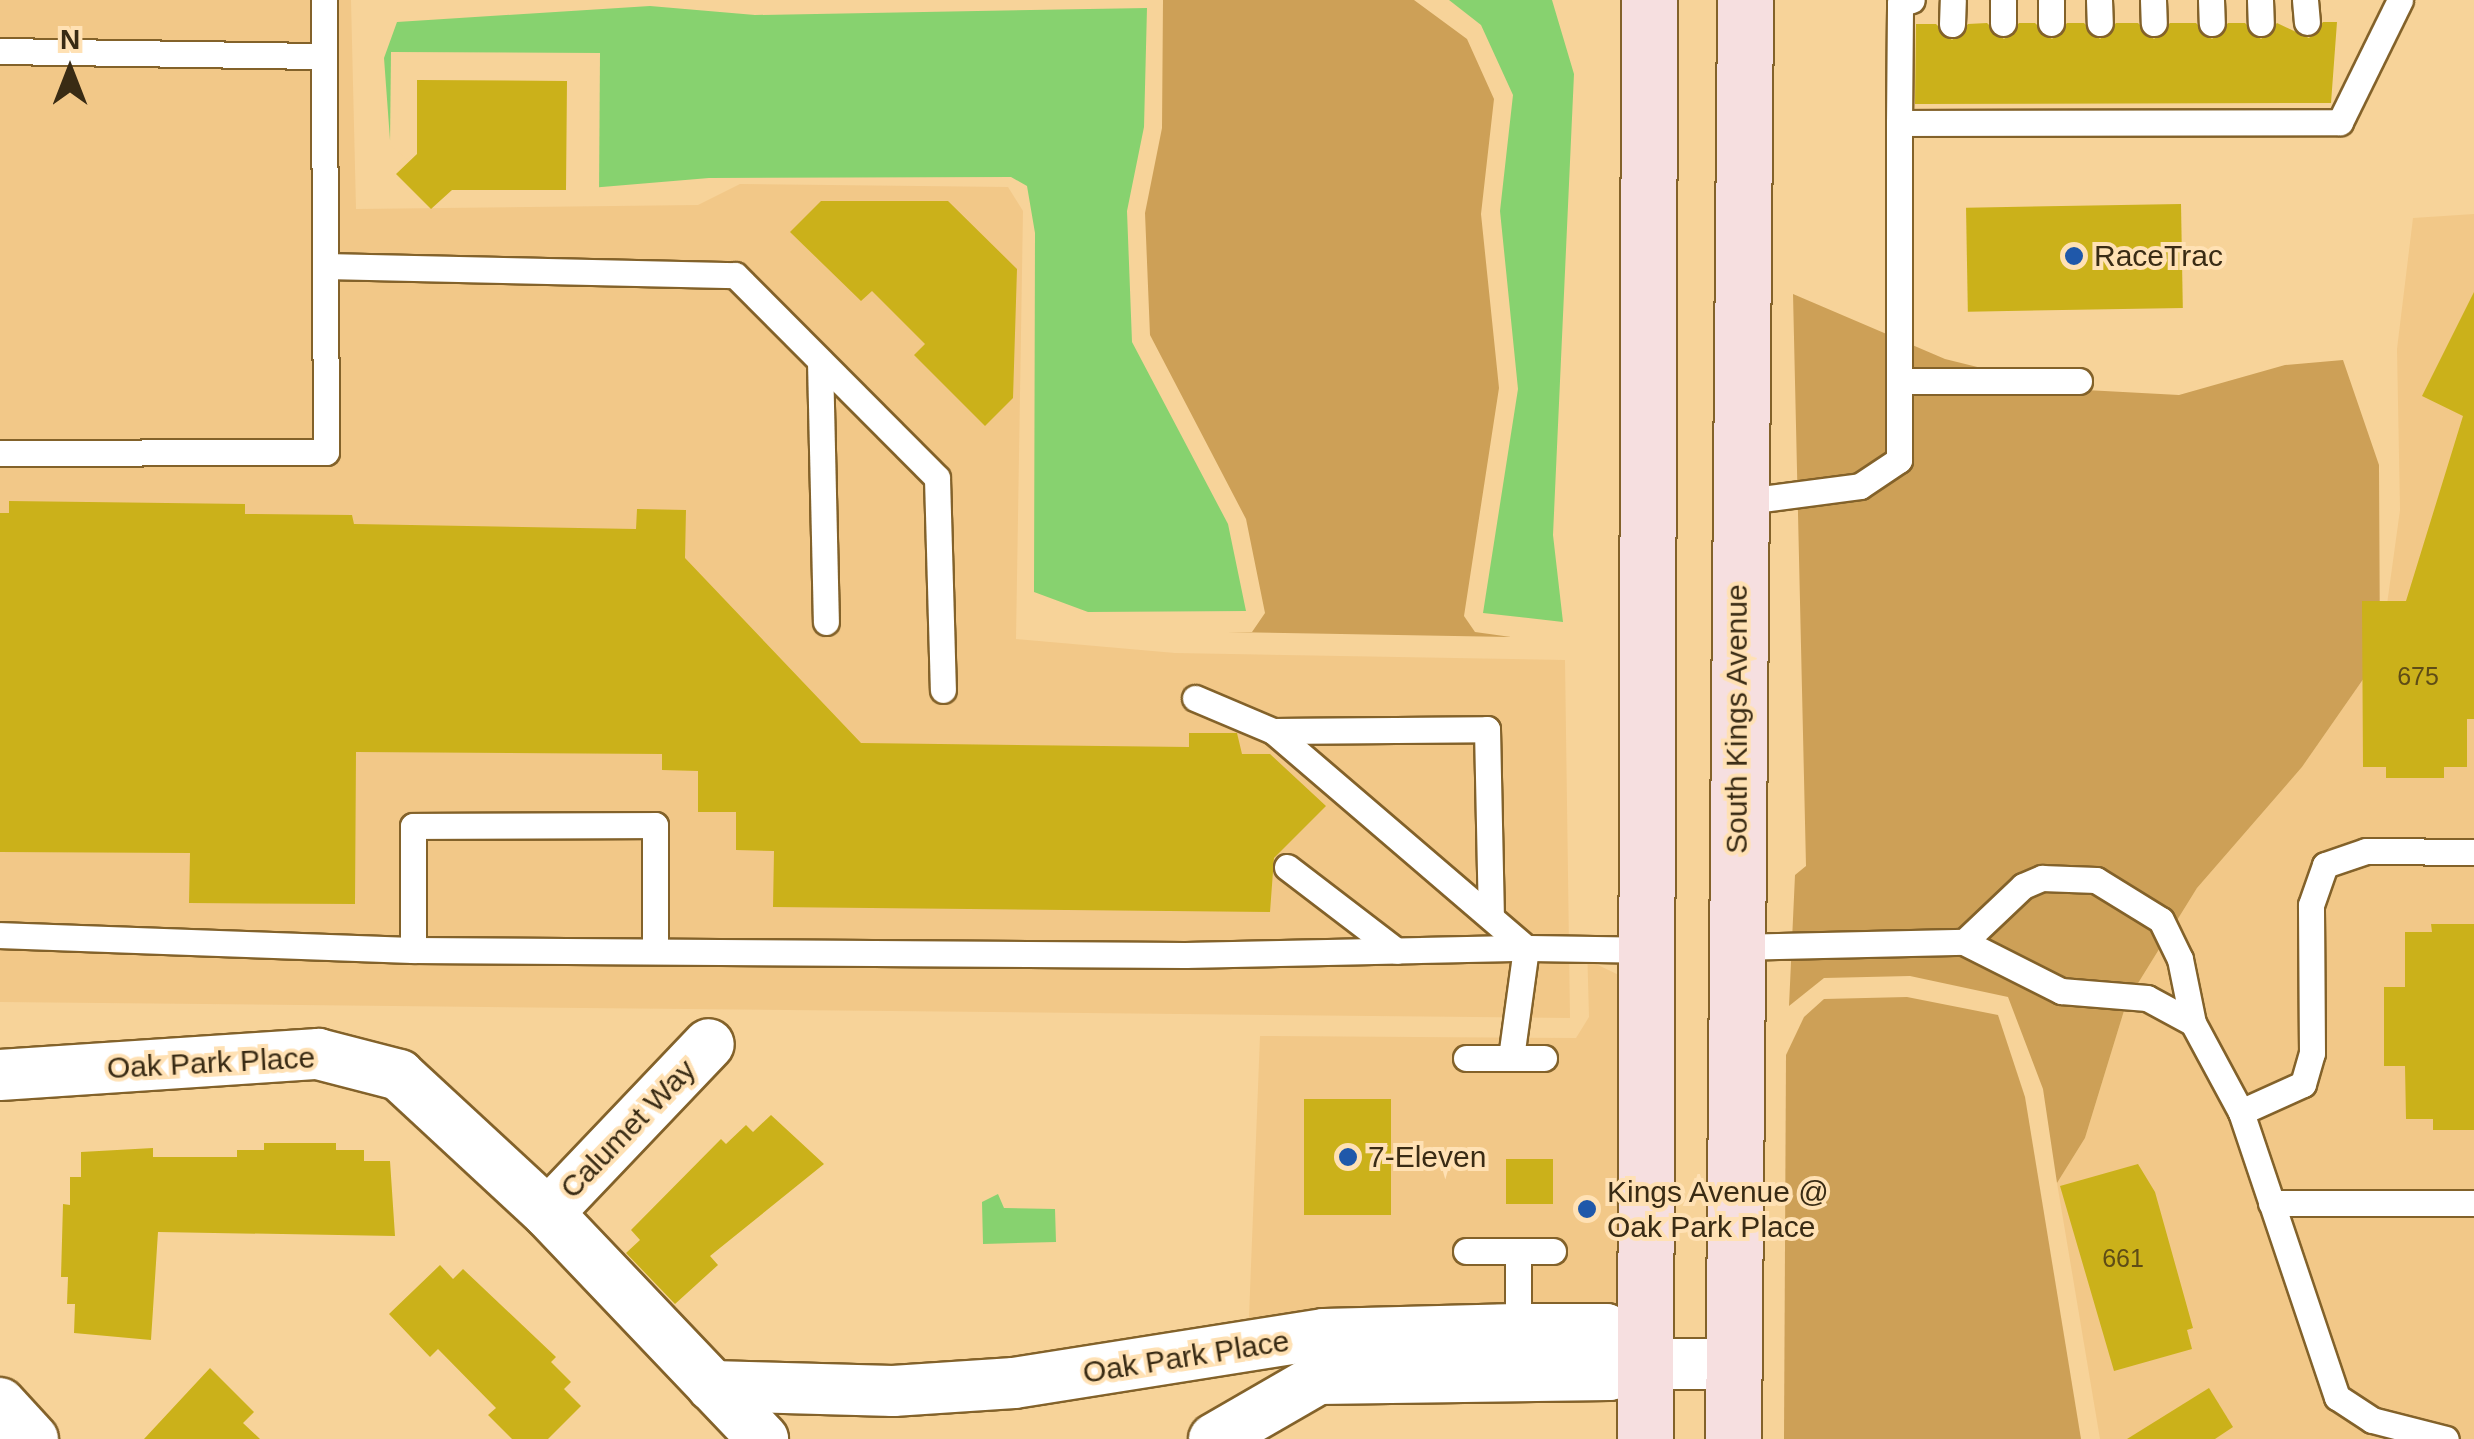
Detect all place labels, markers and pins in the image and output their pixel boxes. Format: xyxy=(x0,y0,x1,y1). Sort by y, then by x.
place label: RaceTrac xyxy=(2094,238,2223,274)
marker: RaceTrac xyxy=(2063,245,2085,267)
place label: 7-Eleven xyxy=(1368,1139,1486,1175)
marker: 7-Eleven xyxy=(1337,1146,1359,1168)
place label: Kings Avenue @ Oak Park Place xyxy=(1607,1174,1830,1244)
marker: Kings Avenue @ Oak Park Place xyxy=(1576,1198,1598,1220)

